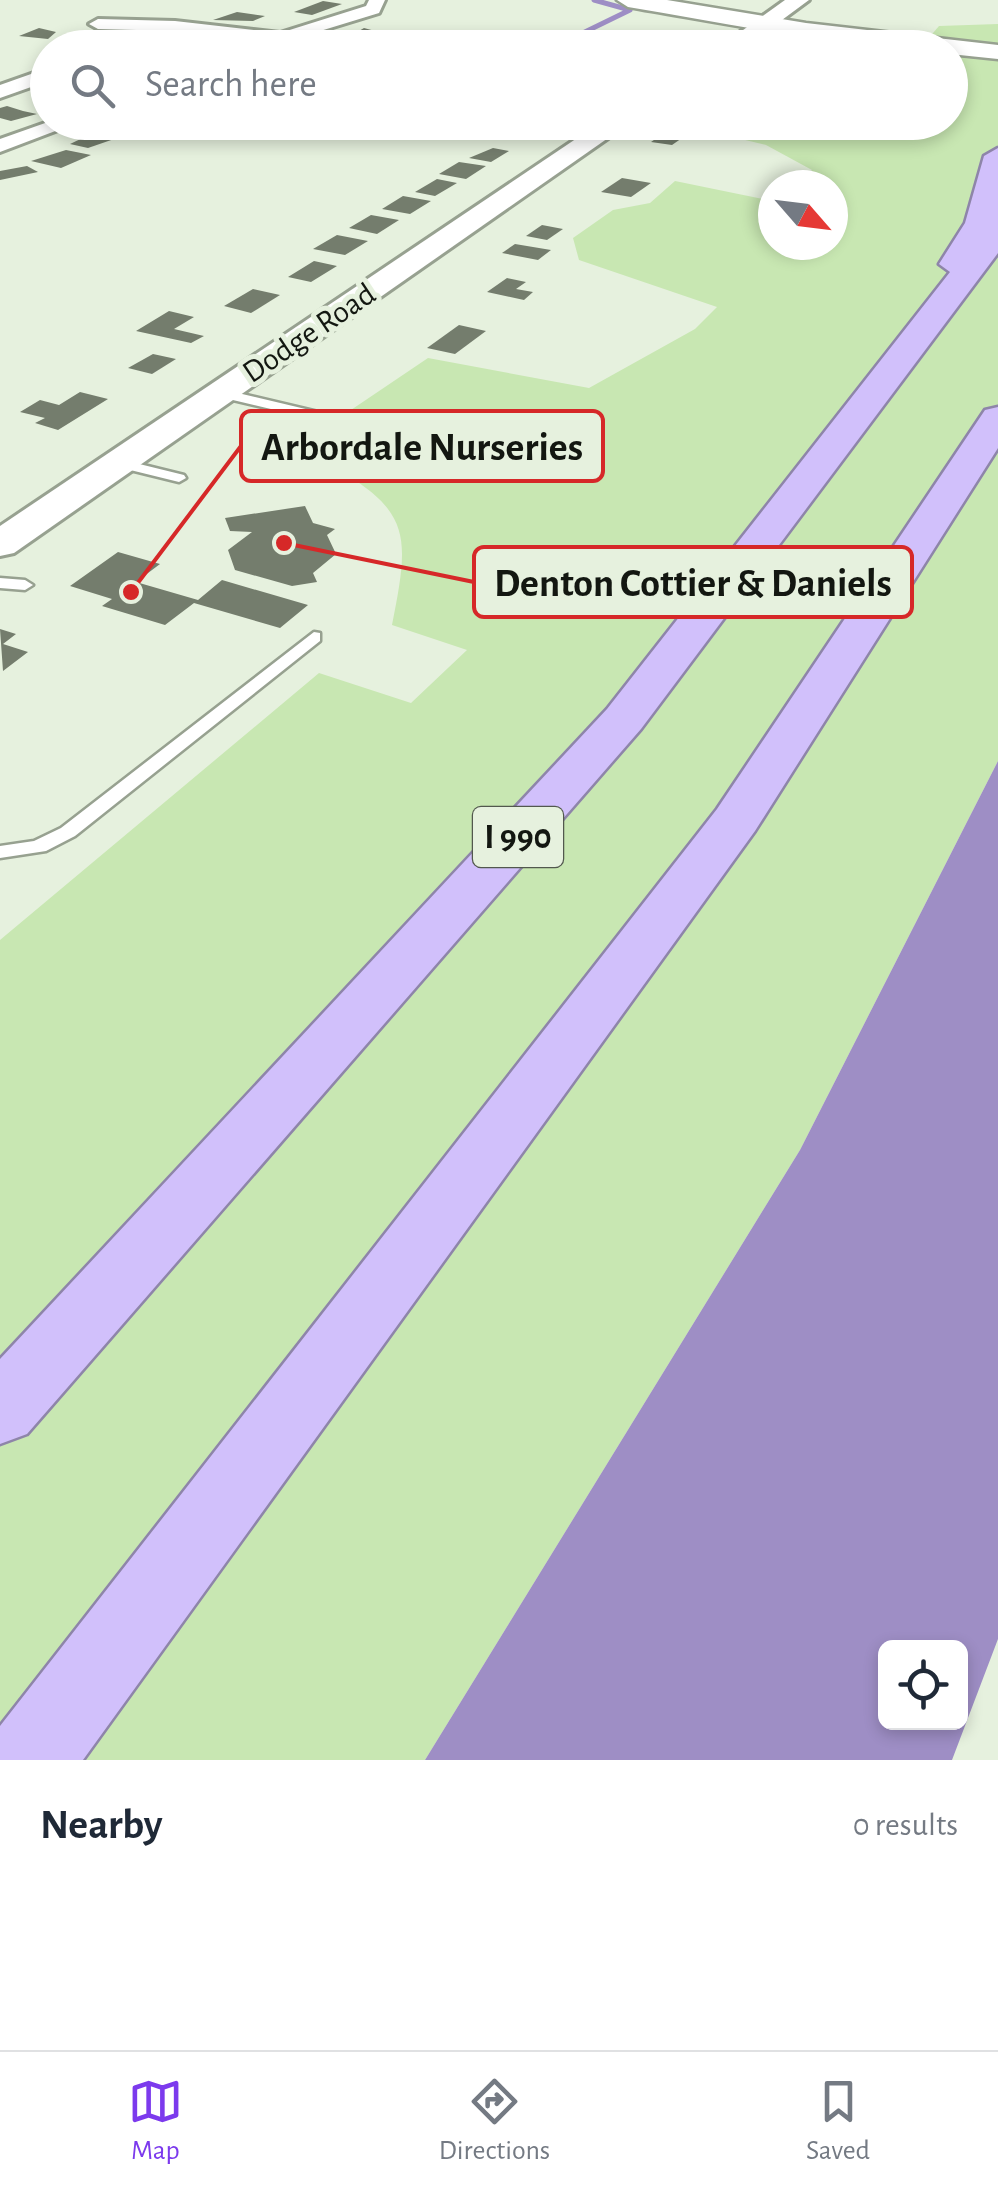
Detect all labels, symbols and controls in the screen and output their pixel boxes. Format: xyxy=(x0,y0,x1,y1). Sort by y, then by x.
search box xyxy=(30,30,968,140)
icon: search xyxy=(65,58,120,113)
text: Search here xyxy=(145,66,317,104)
north arrow xyxy=(758,170,848,260)
street label: Dodge Road xyxy=(237,277,381,389)
callout: Arbordale Nurseries xyxy=(241,411,603,481)
text: Arbordale Nurseries xyxy=(261,428,583,468)
callout: Denton Cottier & Daniels xyxy=(474,547,912,617)
text: Denton Cottier & Daniels xyxy=(494,564,892,604)
road number: I 990 xyxy=(473,807,563,867)
map controls xyxy=(878,1640,968,1730)
button: locate xyxy=(878,1640,968,1730)
text: Nearby xyxy=(40,1804,163,1846)
text: 0 results xyxy=(853,1809,958,1841)
tab: Map xyxy=(128,2074,183,2168)
tab: Directions xyxy=(439,2074,550,2168)
tab: Saved xyxy=(806,2074,870,2168)

